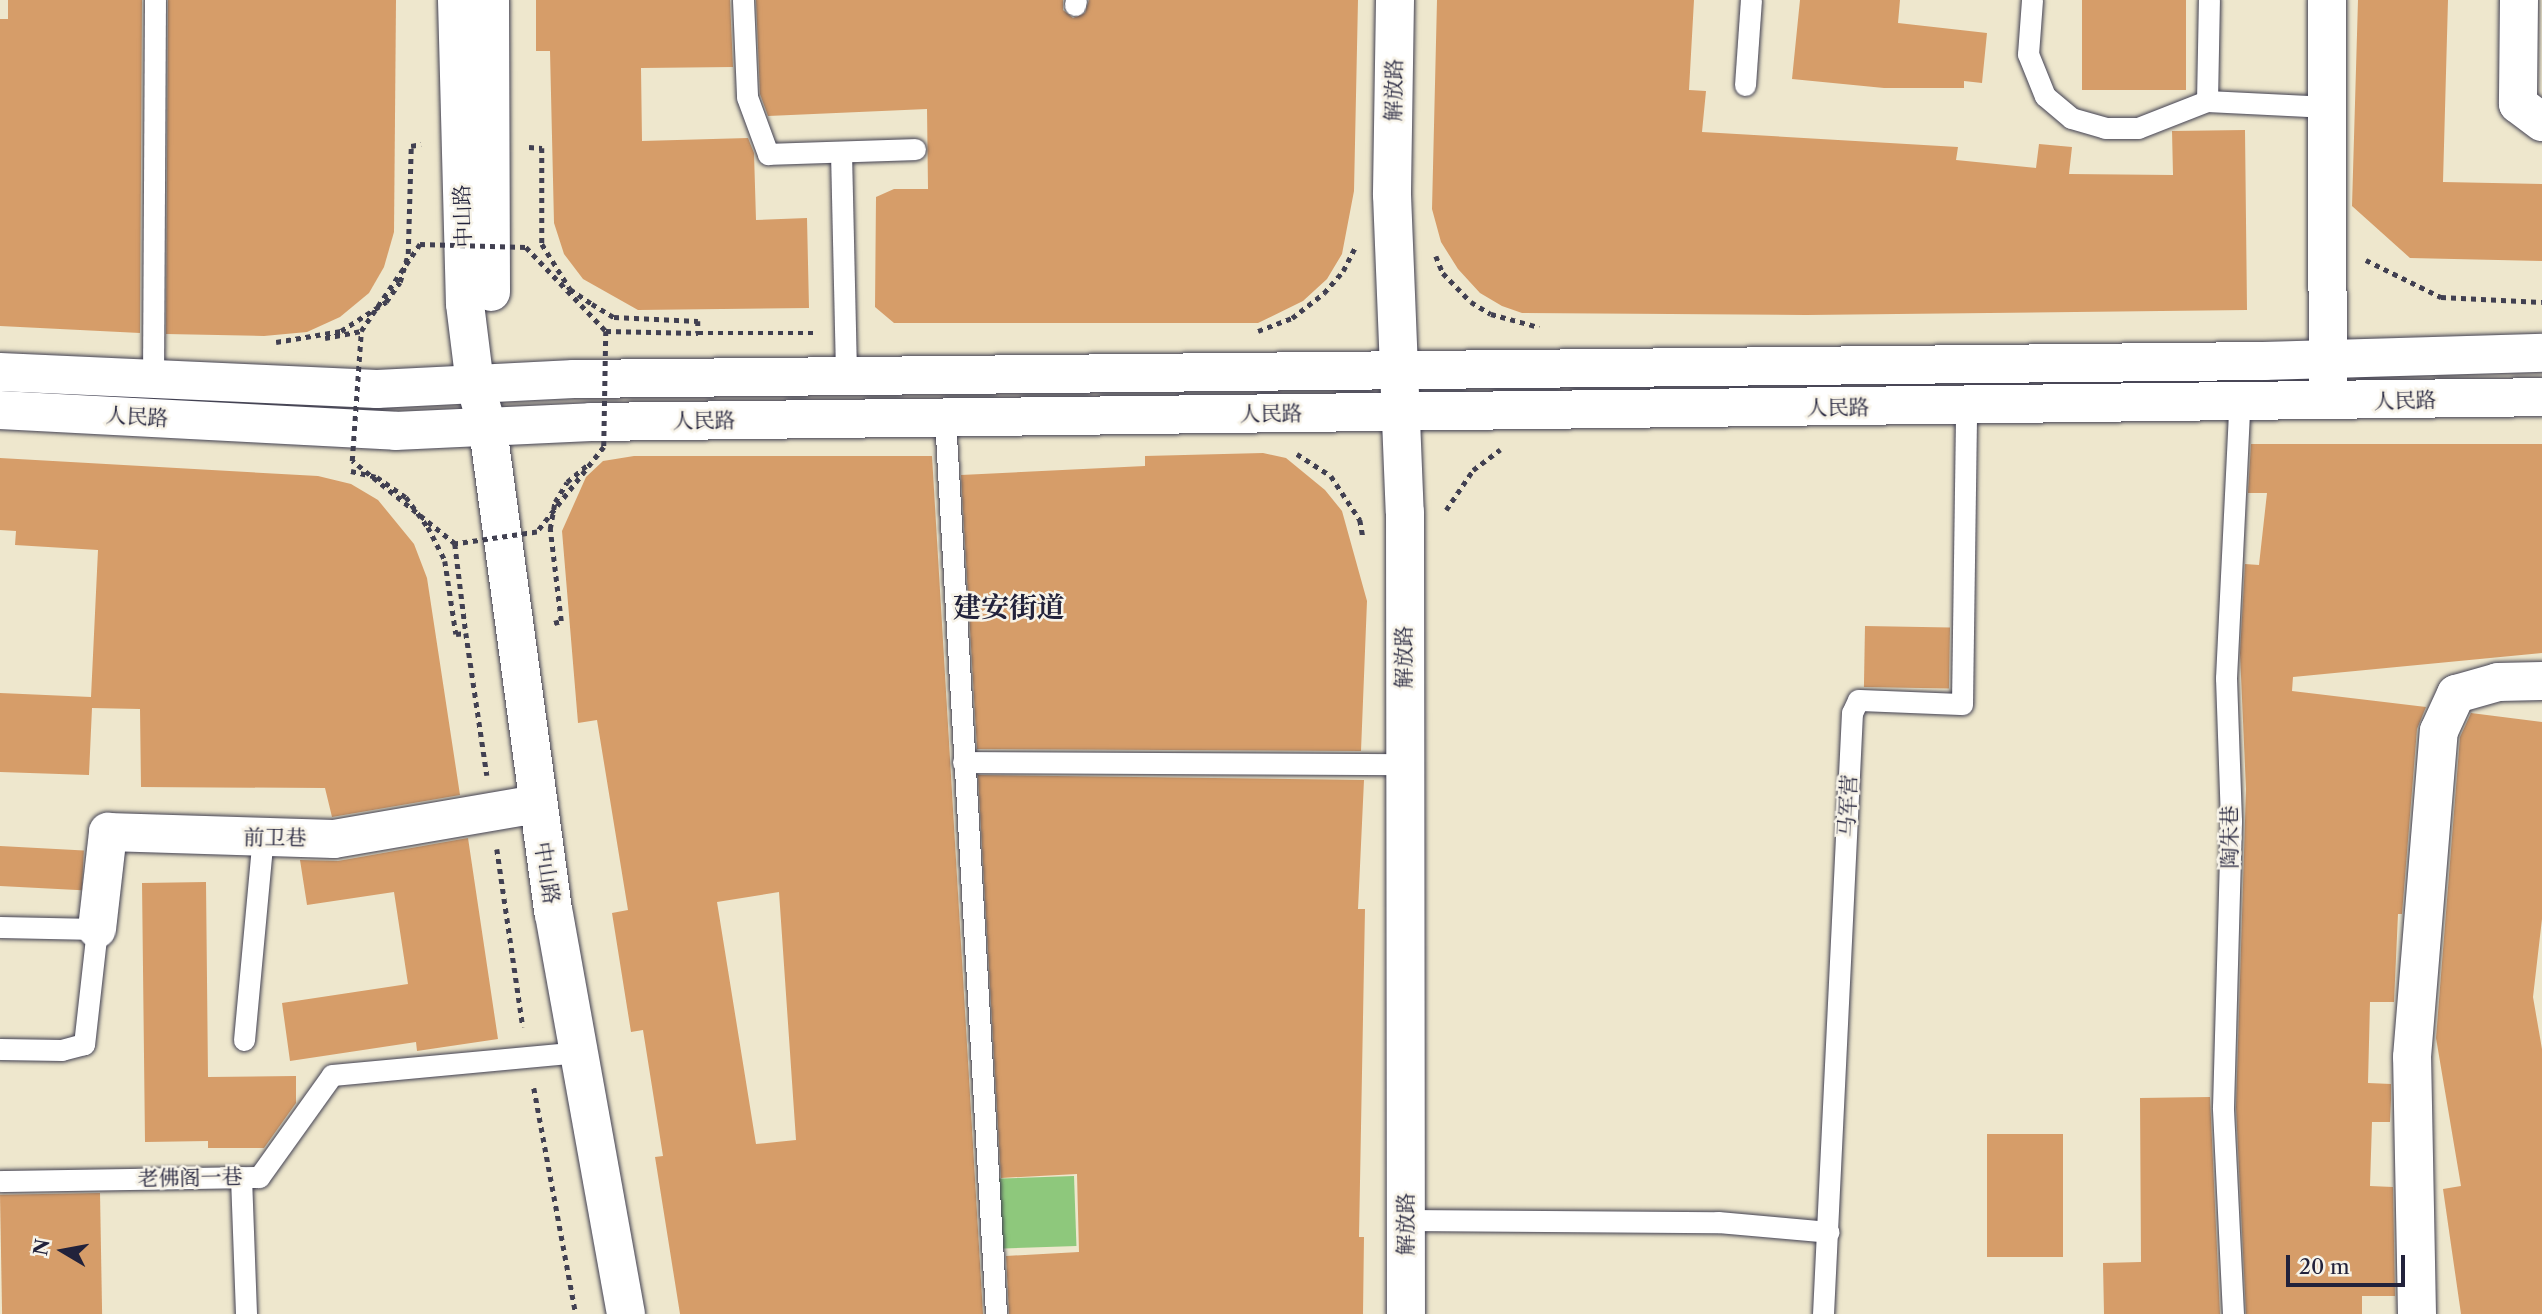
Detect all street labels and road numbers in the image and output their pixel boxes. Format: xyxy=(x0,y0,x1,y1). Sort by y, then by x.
street label: 解放路 xyxy=(1381,58,1407,122)
street label: 中山路 xyxy=(449,184,477,248)
street label: 人民路 xyxy=(2373,387,2437,415)
street label: 人民路 xyxy=(1806,395,1870,421)
street label: 人民路 xyxy=(1239,401,1303,427)
street label: 人民路 xyxy=(105,403,169,431)
street label: 人民路 xyxy=(672,408,736,434)
street label: 解放路 xyxy=(1391,626,1417,688)
street label: 马军营 xyxy=(1834,774,1862,838)
street label: 陶朱巷 xyxy=(2217,806,2243,868)
street label: 前卫巷 xyxy=(243,825,307,851)
street label: 中山路 xyxy=(530,840,564,906)
street label: 老佛阁一巷 xyxy=(137,1164,243,1192)
street label: 解放路 xyxy=(1393,1193,1419,1255)

